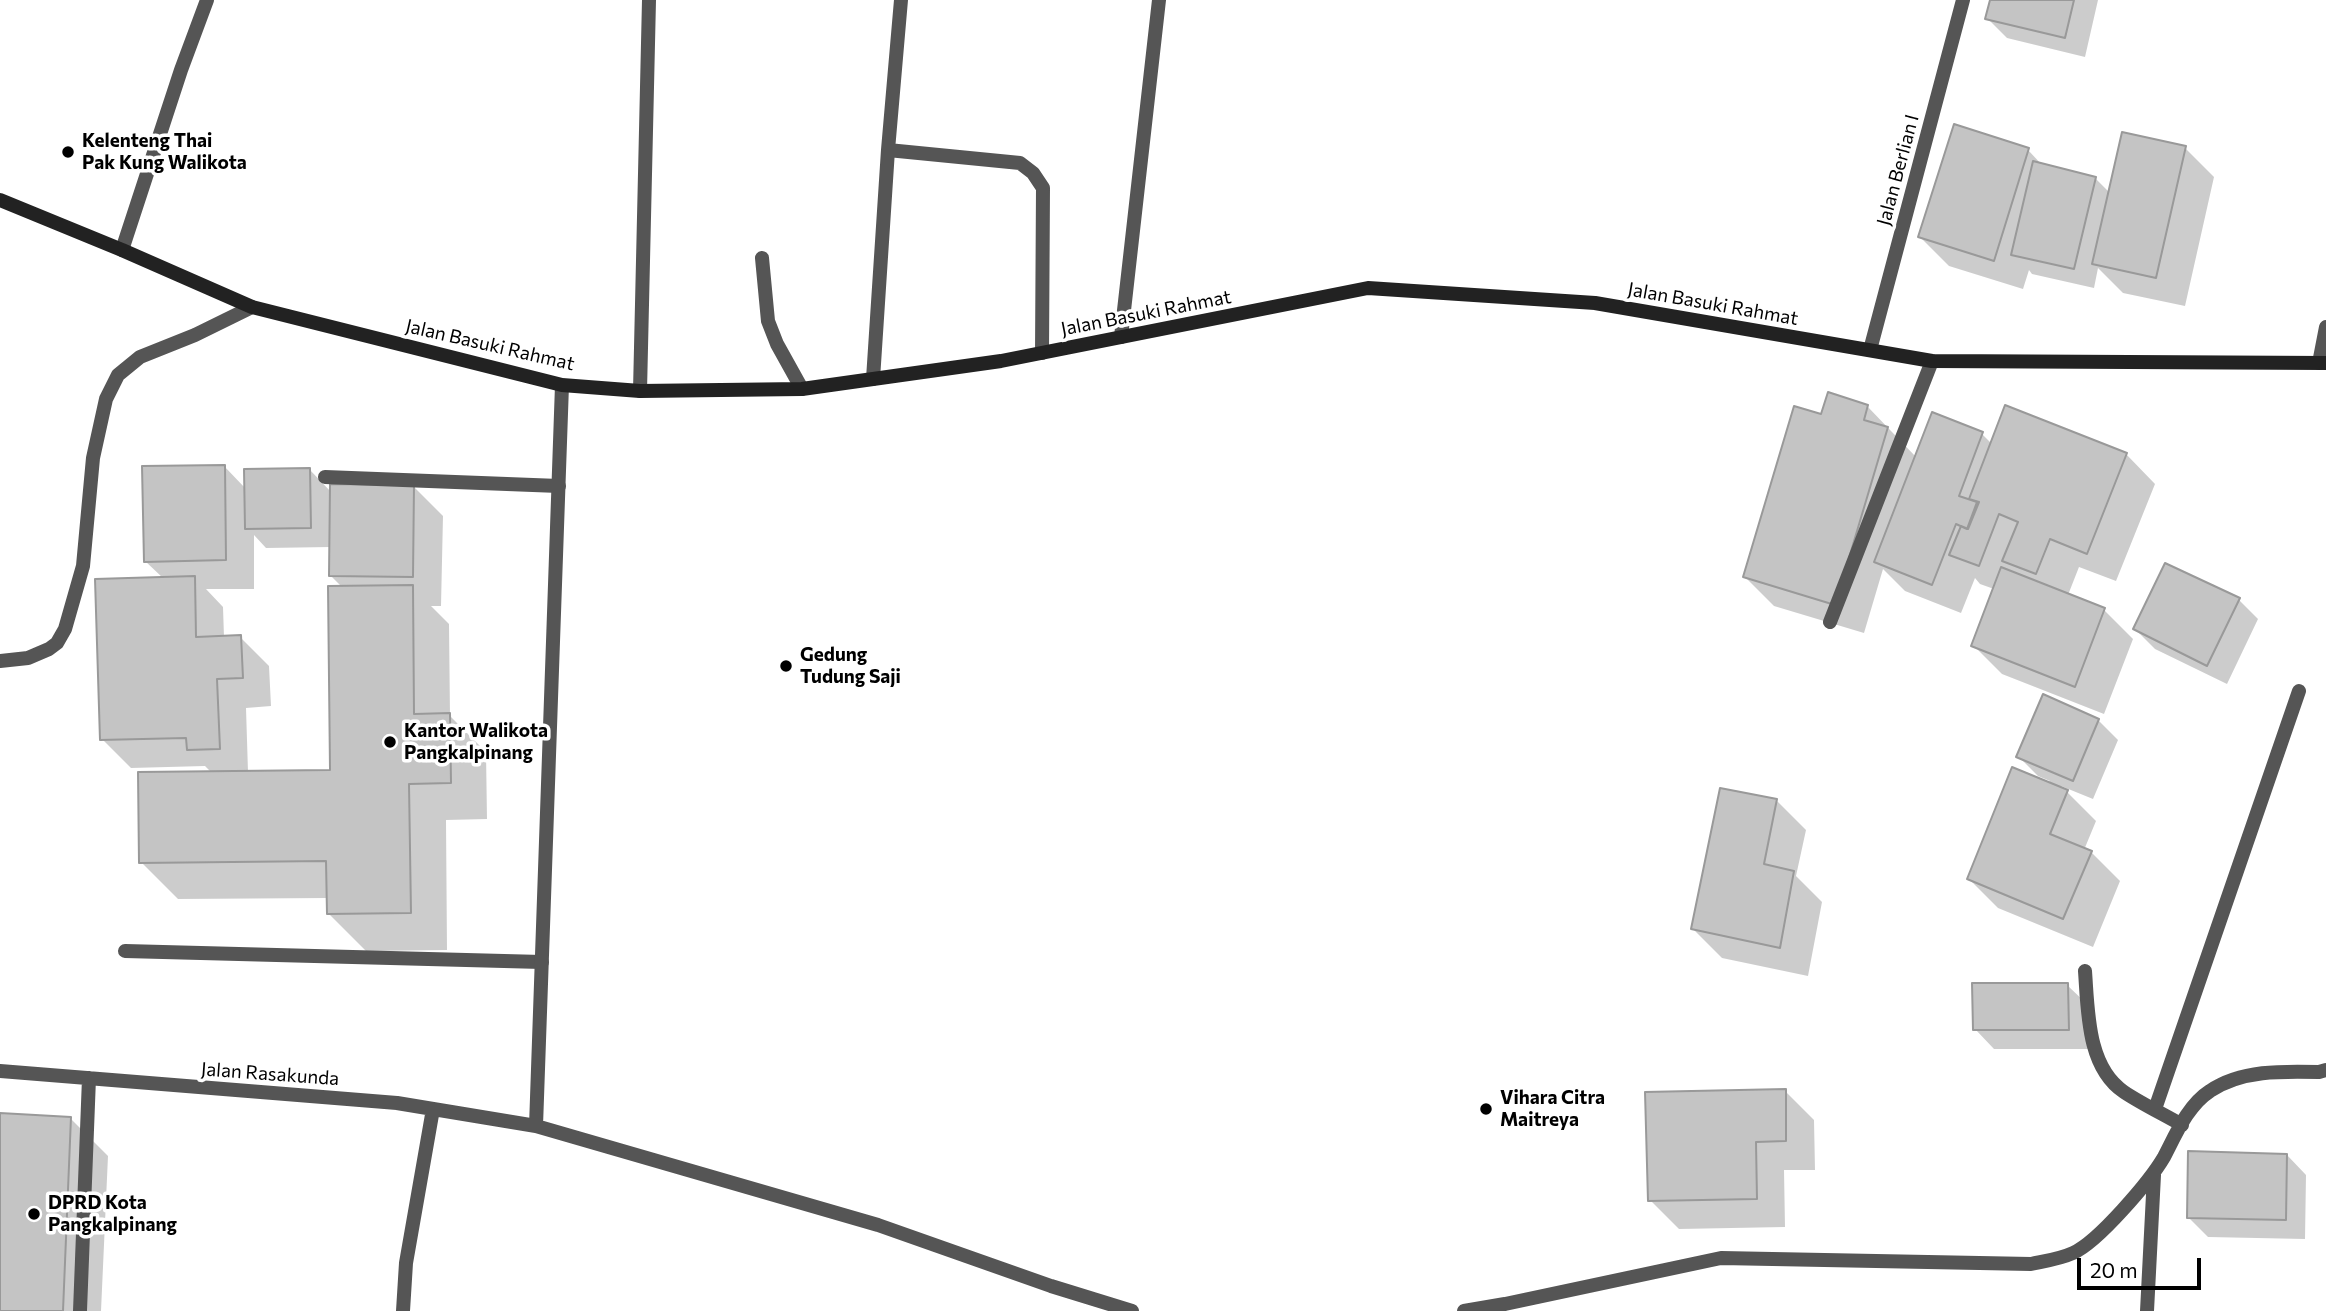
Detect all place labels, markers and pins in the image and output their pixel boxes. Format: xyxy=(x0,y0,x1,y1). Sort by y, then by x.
place label: Kelenteng Thai Pak Kung Walikota xyxy=(82,130,247,174)
marker: Kelenteng Thai Pak Kung Walikota xyxy=(60,144,76,160)
place label: Gedung Tudung Saji xyxy=(800,644,901,688)
marker: Gedung Tudung Saji xyxy=(778,658,794,674)
place label: Kantor Walikota Pangkalpinang xyxy=(404,720,548,764)
marker: Kantor Walikota Pangkalpinang xyxy=(382,734,398,750)
place label: Vihara Citra Maitreya xyxy=(1500,1087,1605,1131)
marker: Vihara Citra Maitreya xyxy=(1478,1101,1494,1117)
place label: DPRD Kota Pangkalpinang xyxy=(48,1192,177,1236)
marker: DPRD Kota Pangkalpinang xyxy=(26,1206,42,1222)

